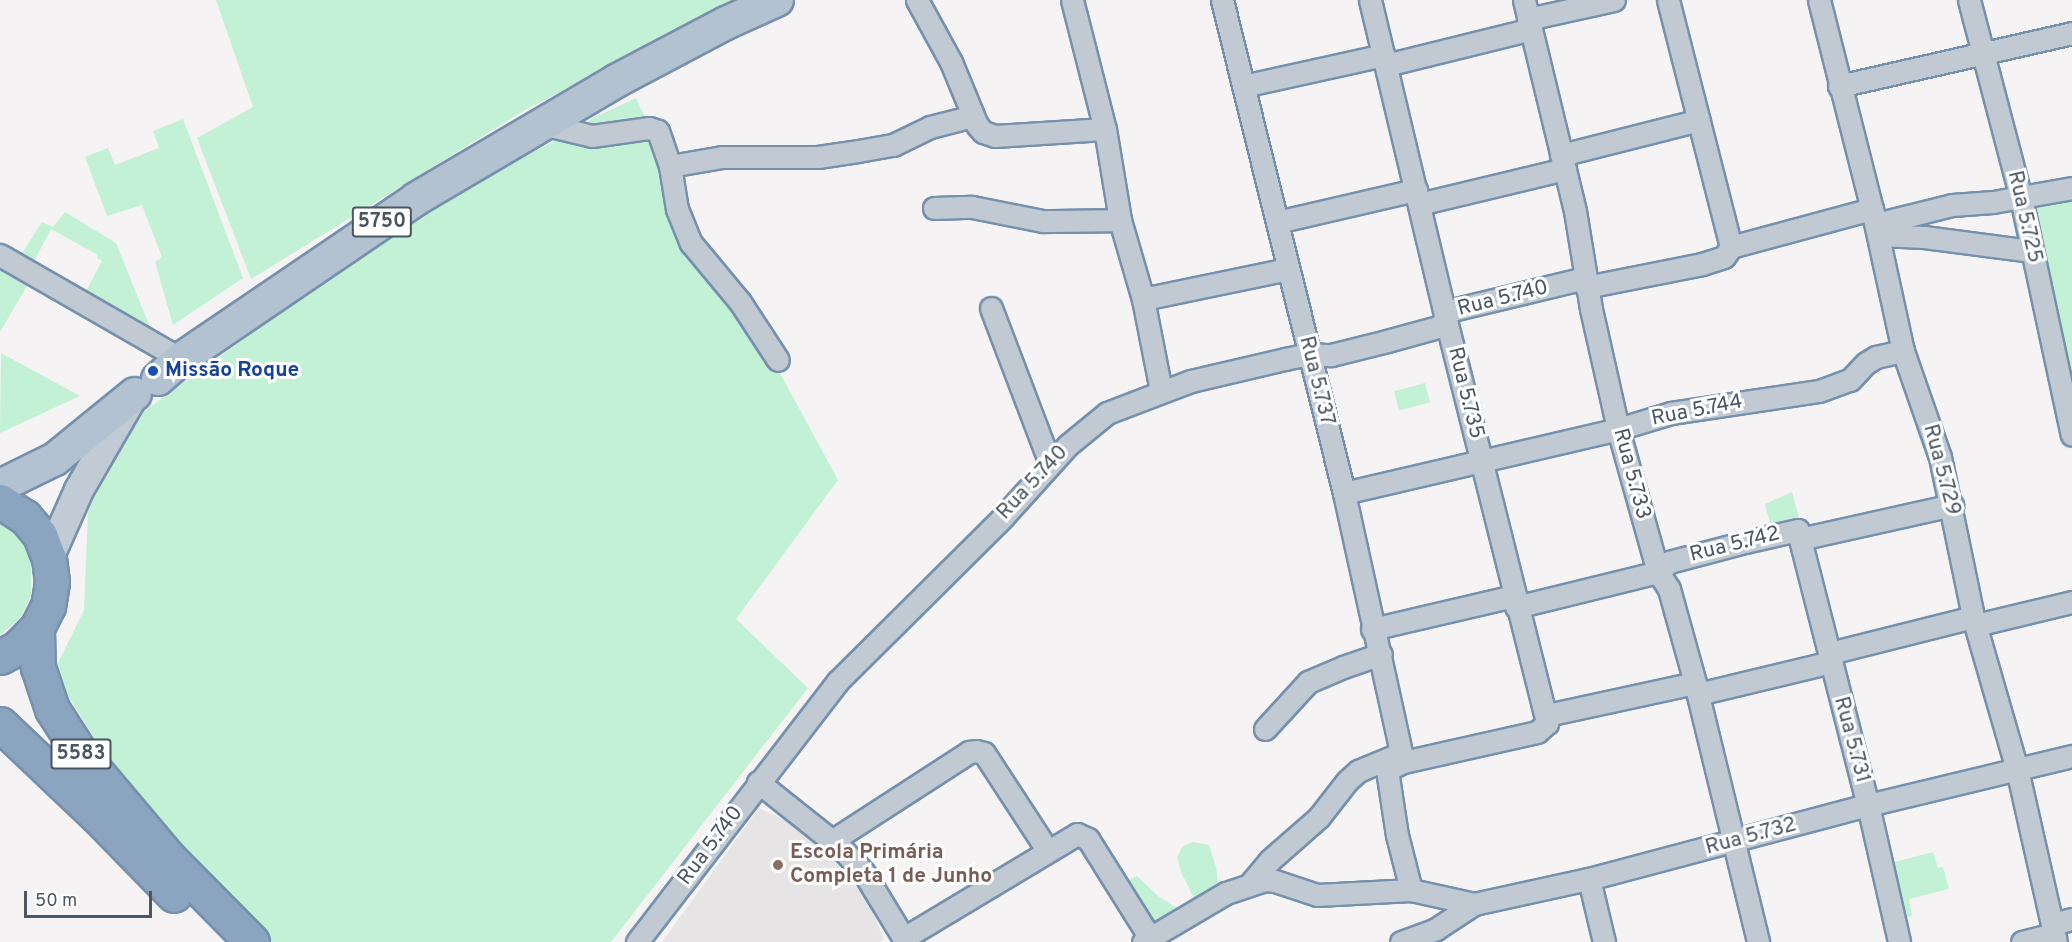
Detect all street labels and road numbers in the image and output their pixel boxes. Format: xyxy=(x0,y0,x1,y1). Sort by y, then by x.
street label: Rua 5.725 xyxy=(2001,168,2047,266)
road number: 5750 xyxy=(350,205,413,239)
street label: Rua 5.740 xyxy=(1455,276,1551,322)
street label: Rua 5.737 xyxy=(1293,334,1339,428)
street label: Rua 5.735 xyxy=(1441,345,1489,441)
street label: Rua 5.744 xyxy=(1649,390,1745,432)
street label: Rua 5.729 xyxy=(1917,422,1965,518)
street label: Rua 5.733 xyxy=(1607,426,1655,522)
street label: Rua 5.740 xyxy=(992,441,1074,525)
street label: Rua 5.742 xyxy=(1687,522,1783,568)
street label: Rua 5.731 xyxy=(1827,694,1875,786)
road number: 5583 xyxy=(50,737,112,771)
street label: Rua 5.740 xyxy=(673,801,749,891)
street label: Rua 5.732 xyxy=(1703,813,1799,861)

